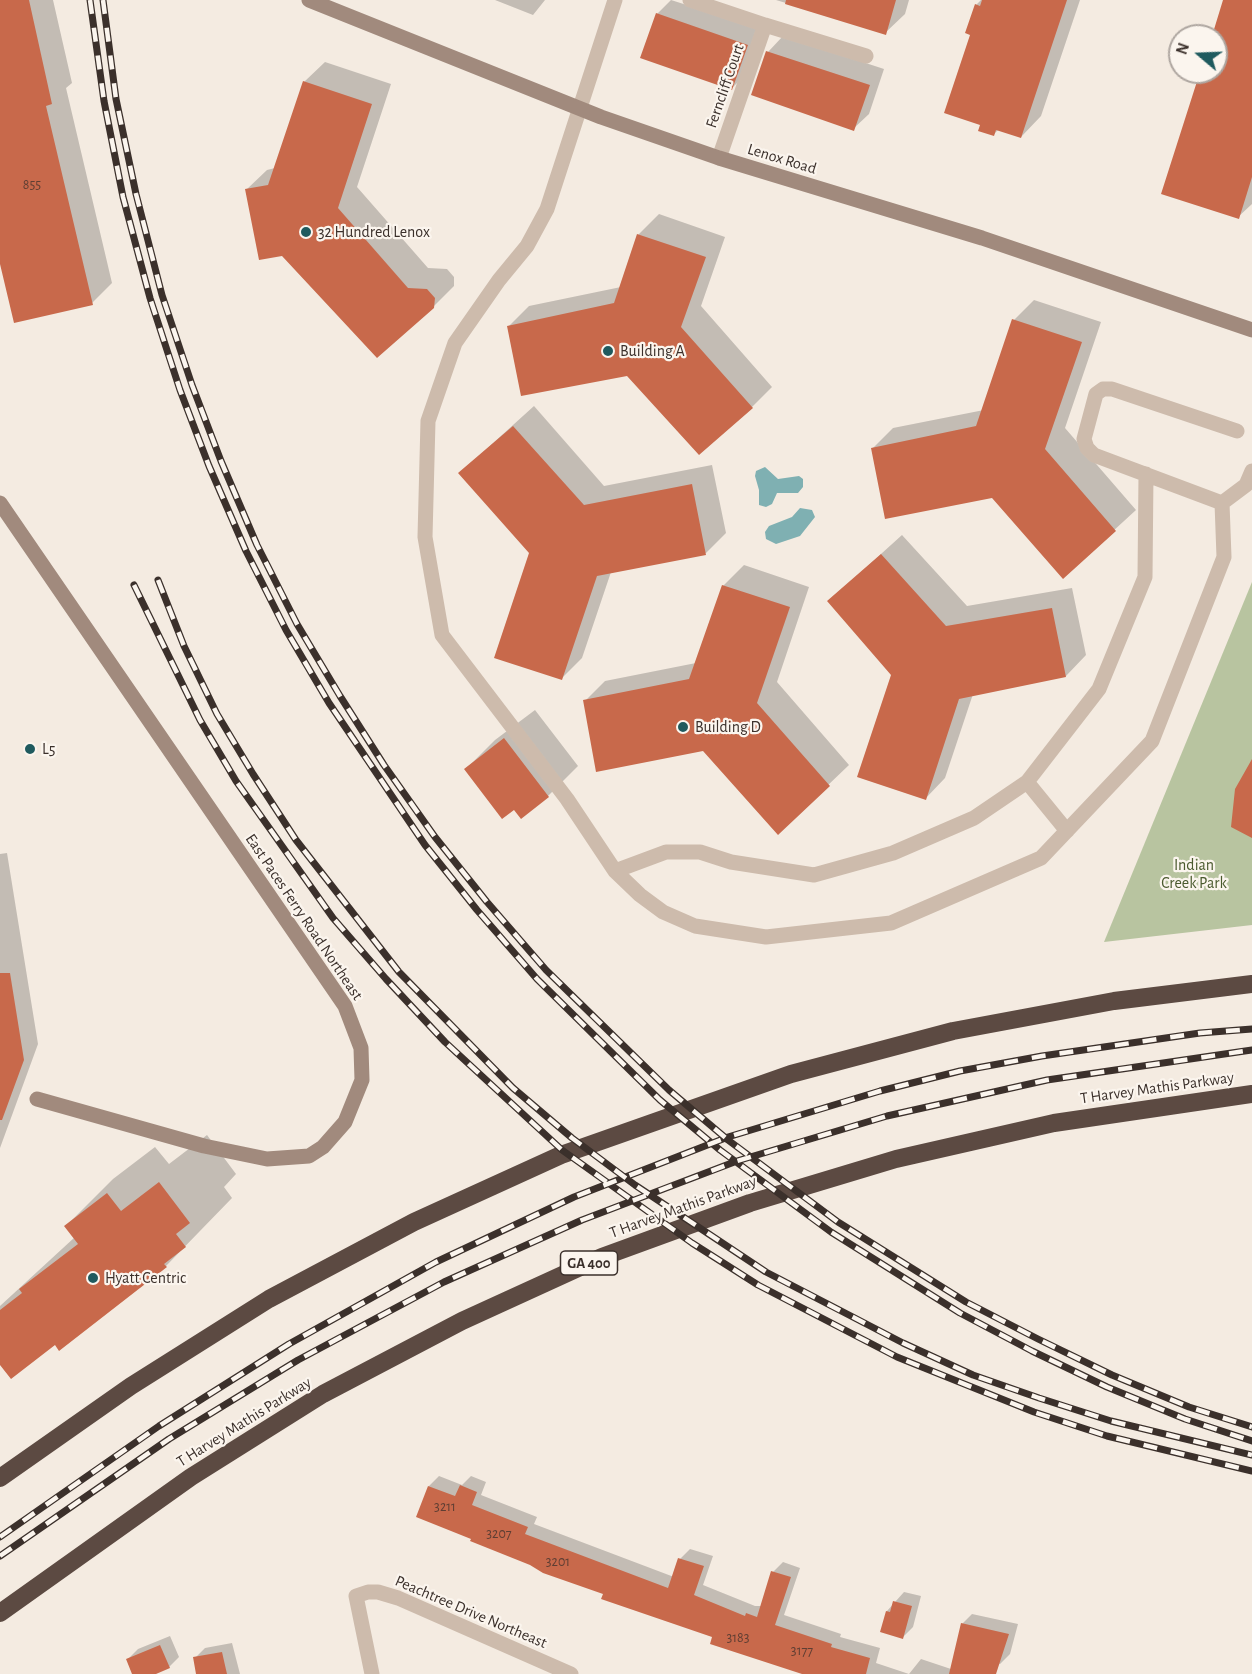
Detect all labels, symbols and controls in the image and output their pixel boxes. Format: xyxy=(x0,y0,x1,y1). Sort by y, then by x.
north arrow xyxy=(1168,24,1228,84)
street label: Ferncliff Court xyxy=(702,41,748,131)
text: N xyxy=(1173,41,1192,57)
street label: Lenox Road xyxy=(745,139,819,179)
house number: 855 xyxy=(23,177,41,193)
place label: 32 Hundred Lenox xyxy=(318,222,430,242)
marker: 32 Hundred Lenox xyxy=(299,225,313,239)
place label: Building A xyxy=(620,341,685,361)
marker: Building A xyxy=(601,344,615,358)
place label: Building D xyxy=(695,717,761,737)
marker: Building D xyxy=(676,720,690,734)
place label: L5 xyxy=(42,739,55,759)
marker: L5 xyxy=(23,742,37,756)
street label: East Paces Ferry Road Northeast xyxy=(241,830,367,1004)
park label: Indian Creek Park xyxy=(1161,855,1227,893)
street label: T Harvey Mathis Parkway xyxy=(1079,1068,1235,1108)
street label: T Harvey Mathis Parkway xyxy=(607,1171,759,1243)
road number: GA 400 xyxy=(560,1251,618,1275)
place label: Hyatt Centric xyxy=(105,1268,186,1288)
marker: Hyatt Centric xyxy=(86,1271,100,1285)
street label: T Harvey Mathis Parkway xyxy=(173,1373,315,1471)
house number: 3211 xyxy=(434,1499,456,1515)
house number: 3207 xyxy=(486,1526,512,1542)
house number: 3201 xyxy=(546,1554,570,1570)
street label: Peachtree Drive Northeast xyxy=(392,1571,550,1653)
house number: 3183 xyxy=(727,1630,749,1646)
house number: 3177 xyxy=(791,1643,813,1659)

